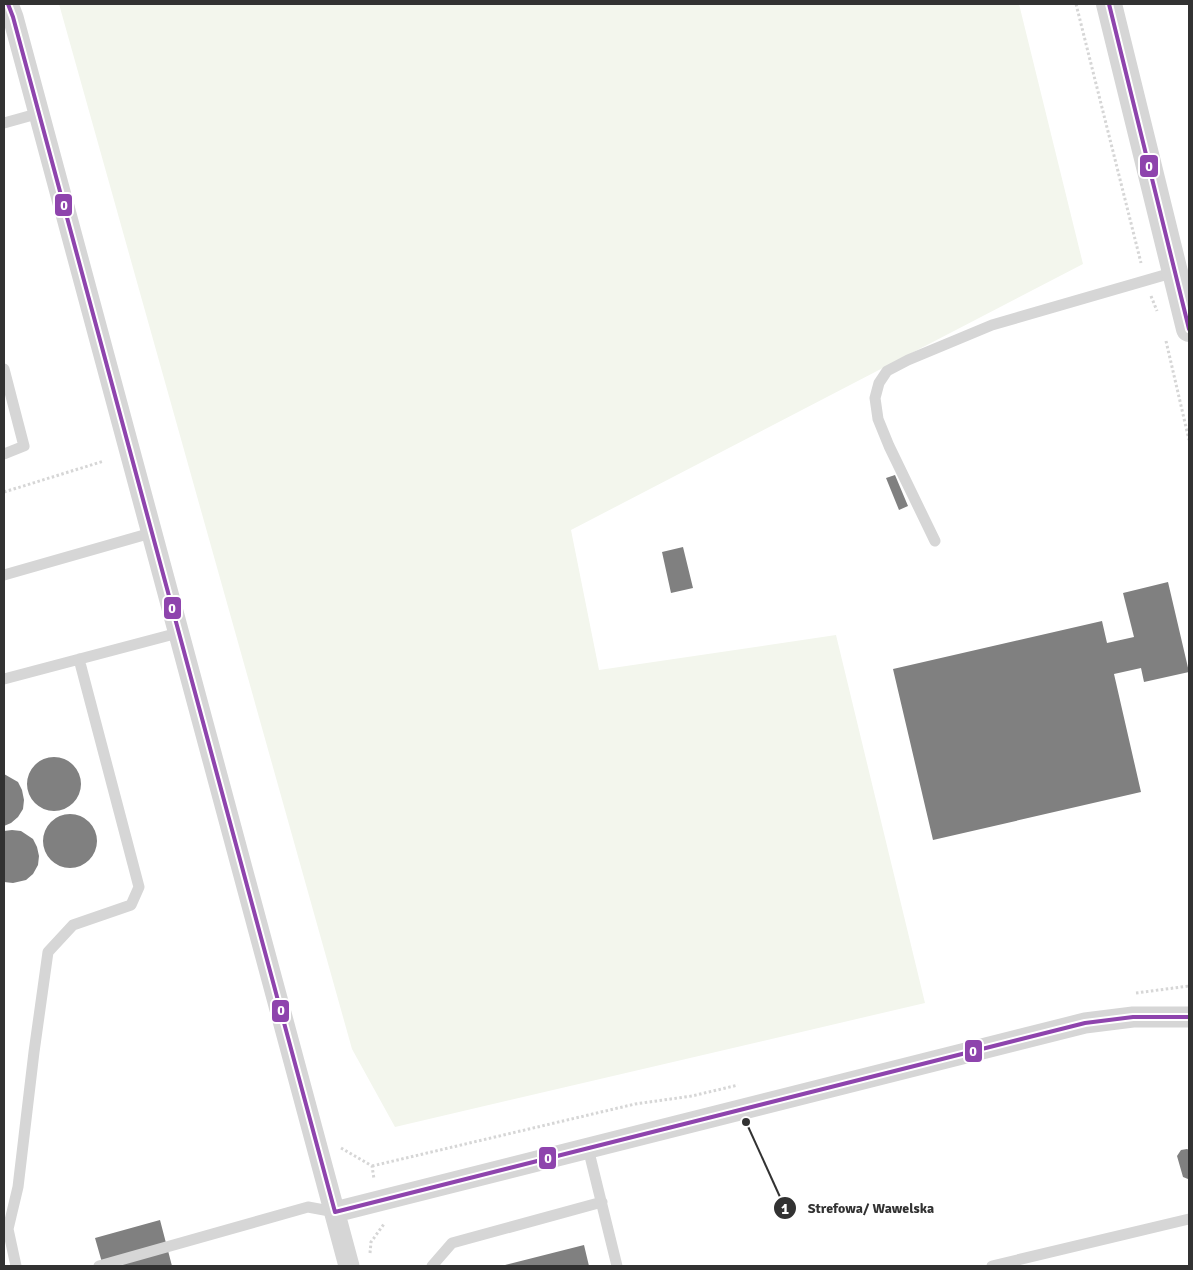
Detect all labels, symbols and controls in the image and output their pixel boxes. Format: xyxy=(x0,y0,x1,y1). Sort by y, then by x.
line badge: 0 xyxy=(1139,154,1159,178)
text: 0 xyxy=(1145,158,1153,175)
line badge: 0 xyxy=(54,193,73,217)
text: 0 xyxy=(60,197,68,214)
line badge: 0 xyxy=(163,596,182,620)
text: 0 xyxy=(168,600,176,617)
line badge: 0 xyxy=(271,999,290,1023)
text: 0 xyxy=(277,1002,285,1019)
line badge: 0 xyxy=(964,1039,983,1063)
text: 0 xyxy=(969,1043,977,1060)
line badge: 0 xyxy=(538,1146,557,1170)
text: 0 xyxy=(544,1150,552,1167)
callout: Strefowa/ Wawelska xyxy=(773,1194,944,1223)
text: 1 xyxy=(781,1200,789,1218)
text: Strefowa/ Wawelska xyxy=(808,1200,934,1217)

